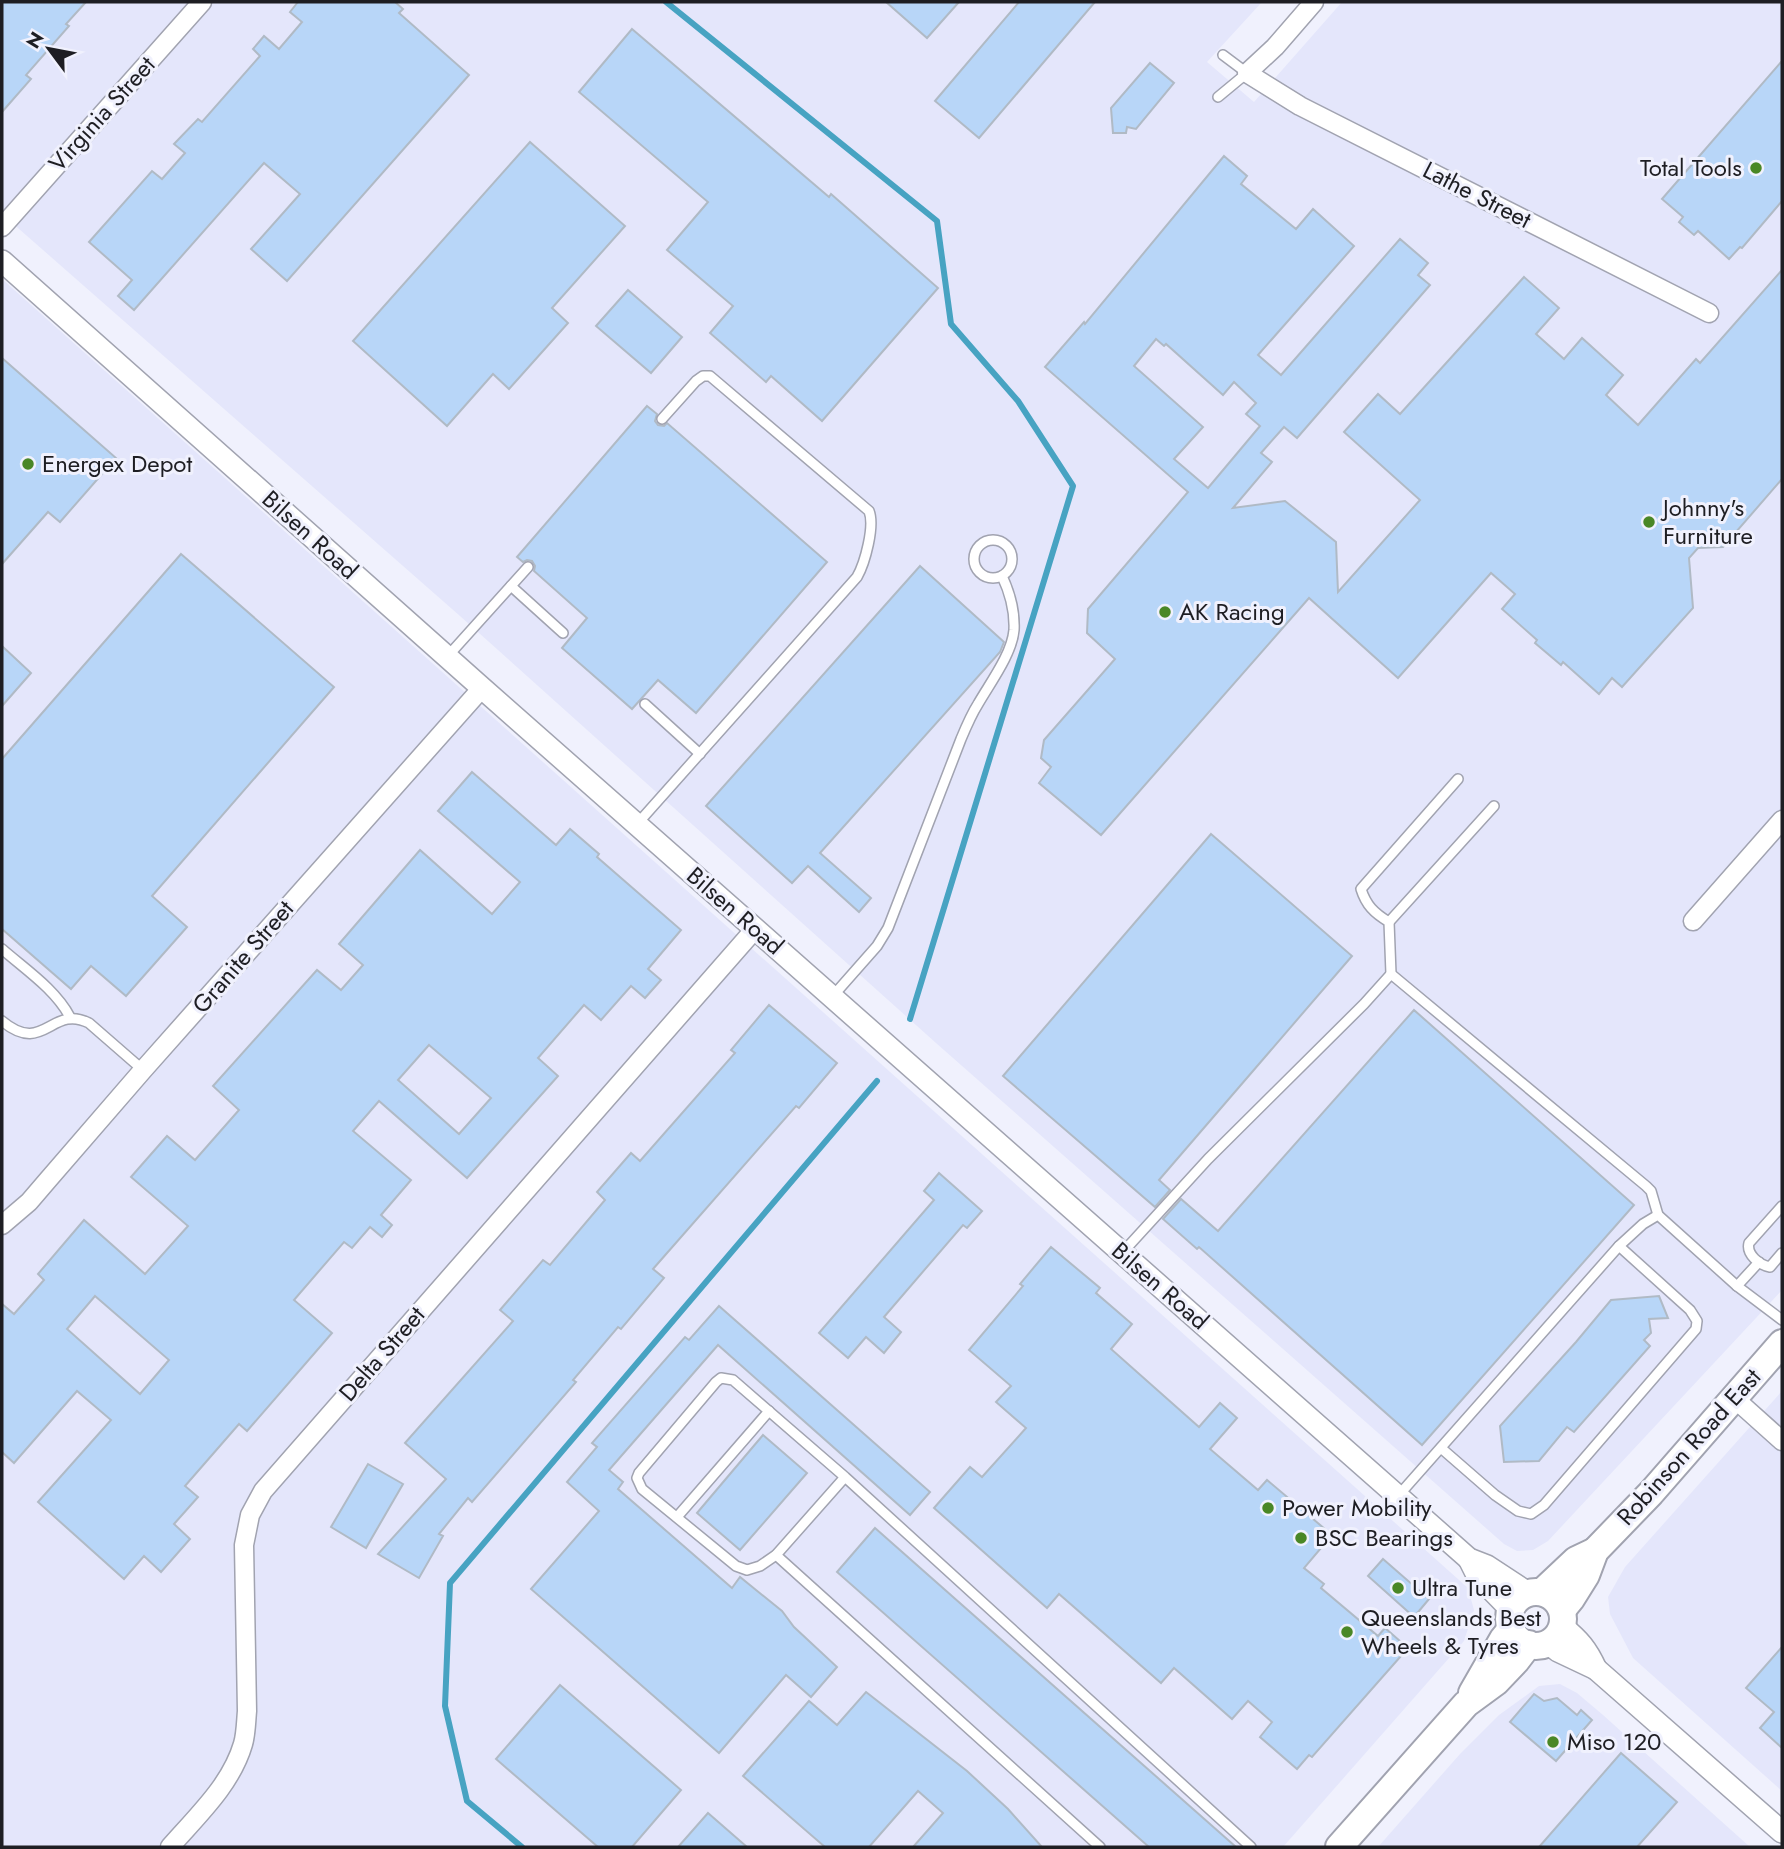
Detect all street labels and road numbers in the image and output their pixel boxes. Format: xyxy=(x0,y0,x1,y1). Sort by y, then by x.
street label: Virginia Street xyxy=(40,48,163,179)
street label: Lathe Street xyxy=(1417,152,1538,237)
street label: Bilsen Road xyxy=(254,482,366,587)
street label: Bilsen Road xyxy=(679,858,792,963)
street label: Granite Street xyxy=(184,892,302,1021)
street label: Bilsen Road xyxy=(1104,1233,1217,1338)
street label: Delta Street xyxy=(330,1298,433,1409)
street label: Robinson Road East xyxy=(1608,1360,1769,1533)

